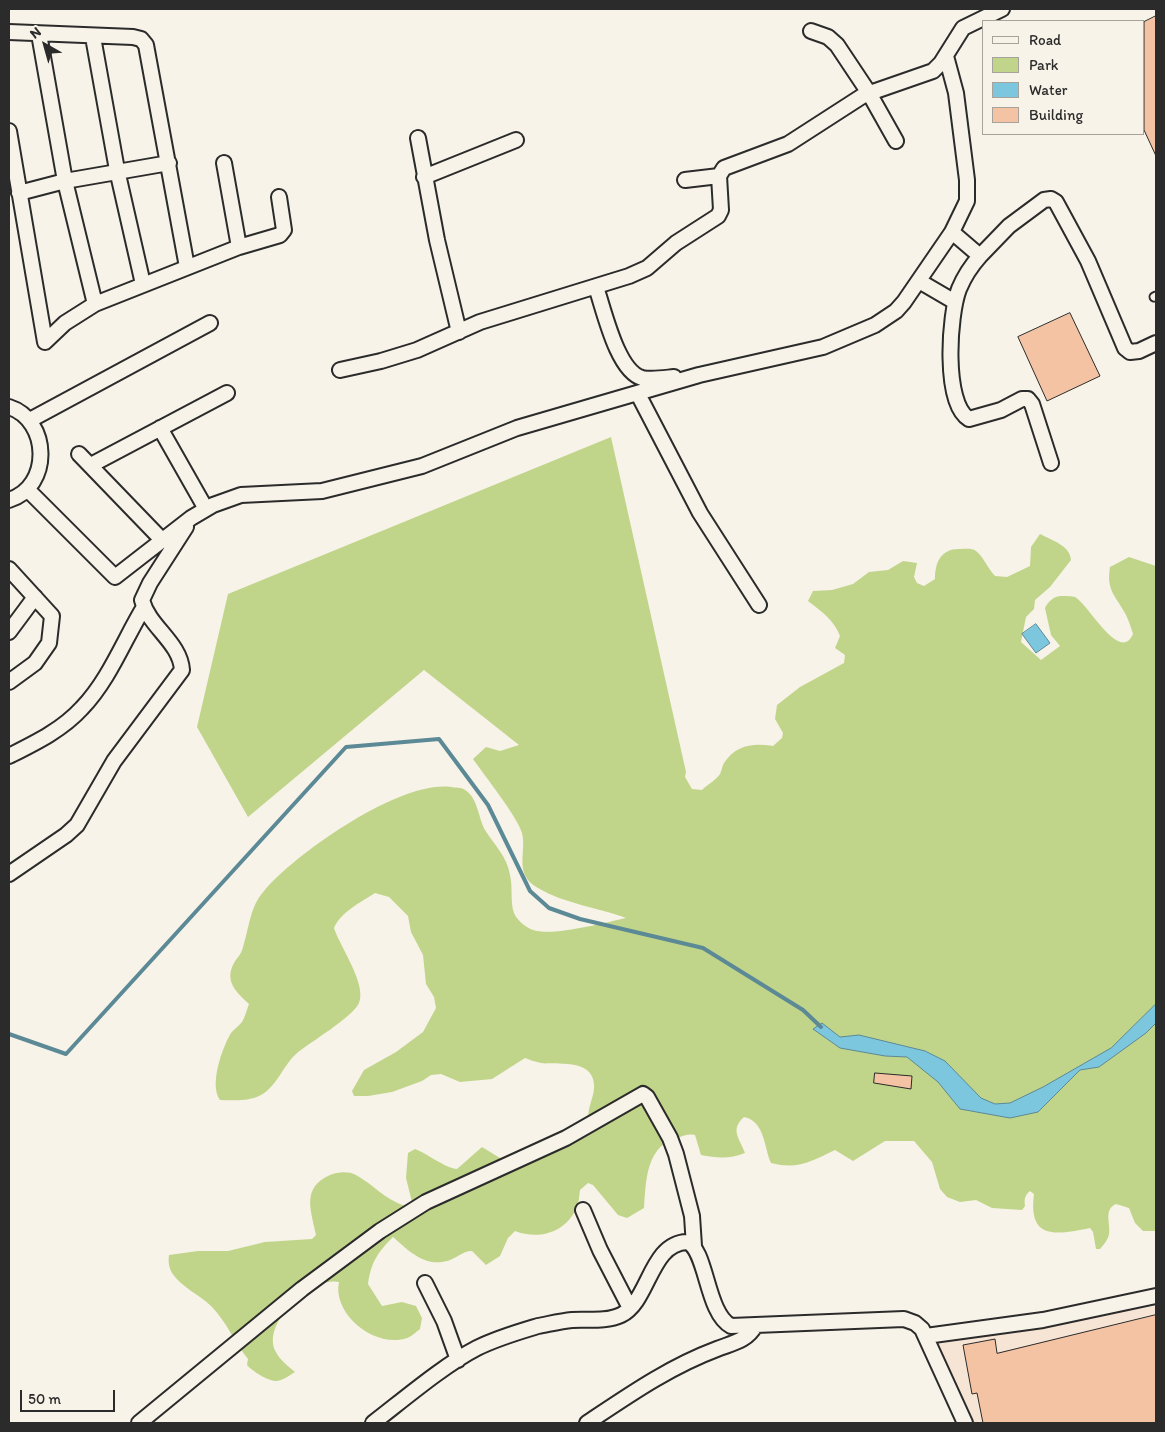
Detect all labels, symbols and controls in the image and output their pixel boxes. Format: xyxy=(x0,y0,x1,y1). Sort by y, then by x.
north arrow xyxy=(20,20,70,70)
legend xyxy=(982,20,1145,135)
text: N xyxy=(26,23,44,42)
text: Road xyxy=(1029,31,1061,49)
text: Park xyxy=(1029,56,1059,74)
text: Water xyxy=(1029,81,1067,99)
text: Building xyxy=(1029,106,1083,124)
scale bar xyxy=(22,1380,118,1412)
text: 50 m xyxy=(28,1390,61,1408)

